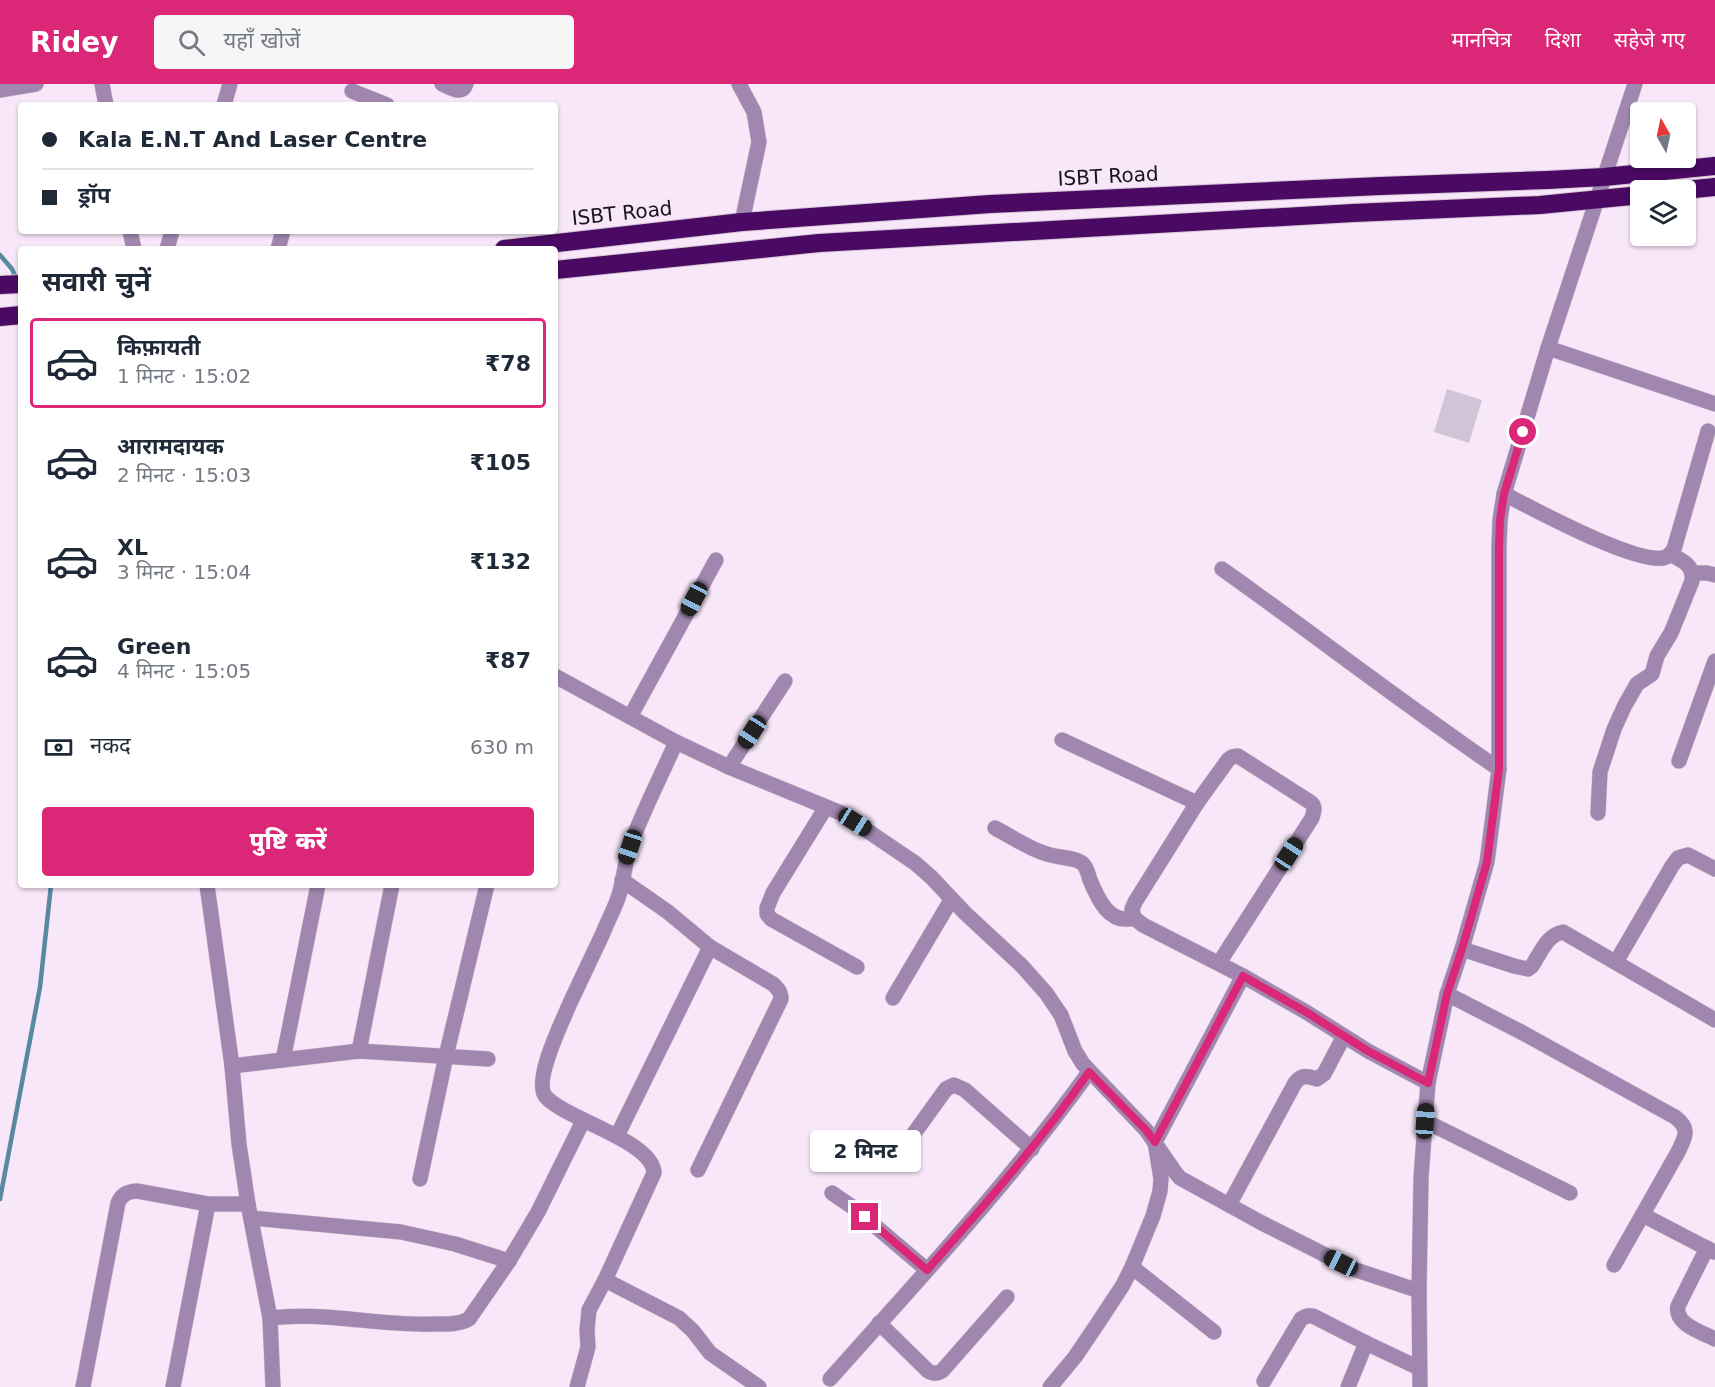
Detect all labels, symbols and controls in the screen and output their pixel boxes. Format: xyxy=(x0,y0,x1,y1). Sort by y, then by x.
search box xyxy=(154,15,574,69)
text: Ridey xyxy=(30,26,118,59)
icon: search xyxy=(175,26,208,59)
text: यहाँ खोजें xyxy=(223,28,301,53)
text: मानचित्र xyxy=(1452,28,1512,52)
text: दिशा xyxy=(1545,28,1581,52)
text: सहेजे गए xyxy=(1614,28,1685,52)
north arrow xyxy=(1630,102,1696,168)
map controls xyxy=(1630,102,1696,246)
text: Kala E.N.T And Laser Centre xyxy=(78,127,427,152)
street label: ISBT Road xyxy=(1057,161,1159,191)
button: layers xyxy=(1630,180,1696,246)
text: ड्रॉप xyxy=(78,183,111,208)
street label: ISBT Road xyxy=(570,196,674,230)
text: सवारी चुनें xyxy=(42,266,151,297)
text: किफ़ायती xyxy=(117,335,201,360)
icon: car xyxy=(45,336,99,390)
text: ₹78 xyxy=(485,351,531,376)
text: 1 मिनट · 15:02 xyxy=(117,364,251,388)
route start xyxy=(1509,418,1536,445)
text: आरामदायक xyxy=(117,434,224,459)
icon: car xyxy=(45,435,99,489)
text: ₹105 xyxy=(470,450,531,475)
text: 2 मिनट · 15:03 xyxy=(117,463,251,487)
icon: car xyxy=(45,534,99,588)
text: XL xyxy=(117,535,148,560)
text: ₹132 xyxy=(470,549,531,574)
text: 3 मिनट · 15:04 xyxy=(117,560,251,584)
car xyxy=(678,579,710,619)
icon: car xyxy=(45,633,99,687)
text: Green xyxy=(117,634,191,659)
text: ₹87 xyxy=(485,648,531,673)
text: 4 मिनट · 15:05 xyxy=(117,659,251,683)
car xyxy=(735,712,769,752)
icon: cash xyxy=(42,731,75,764)
text: नकद xyxy=(90,733,131,758)
text: 630 m xyxy=(470,735,534,759)
car xyxy=(835,805,875,839)
button: पुष्टि करें xyxy=(42,807,534,876)
car xyxy=(616,827,644,867)
car xyxy=(1272,834,1306,874)
car xyxy=(1415,1102,1435,1140)
callout: 2 मिनट xyxy=(810,1130,920,1172)
text: 2 मिनट xyxy=(834,1139,897,1163)
route end xyxy=(851,1203,878,1230)
car xyxy=(1321,1247,1361,1279)

